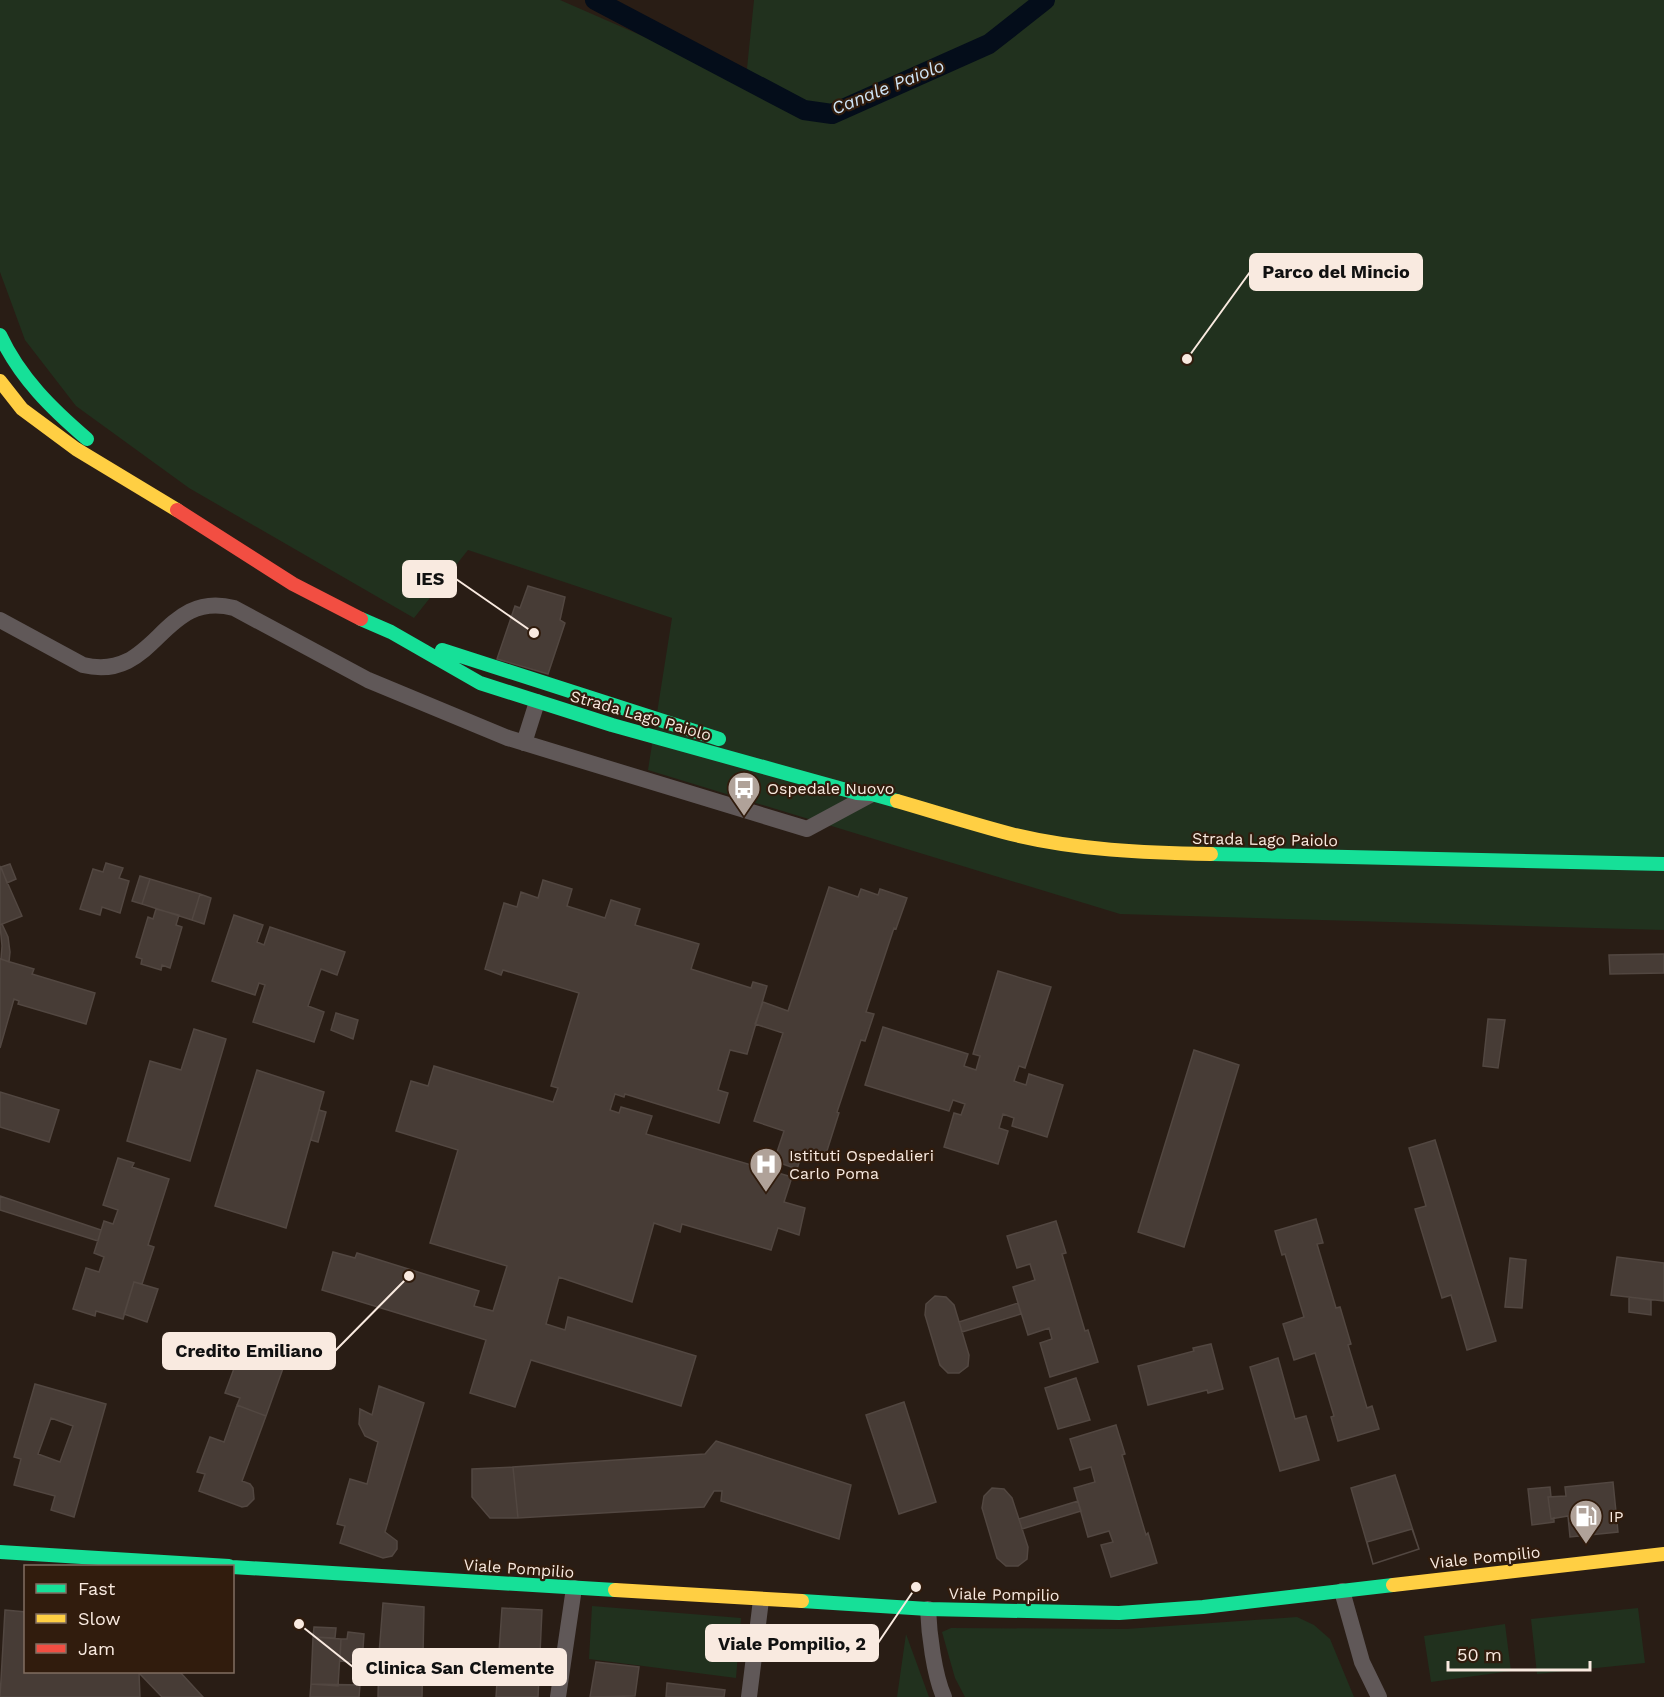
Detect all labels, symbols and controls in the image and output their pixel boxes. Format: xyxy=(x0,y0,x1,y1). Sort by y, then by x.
water label: Canale Paiolo xyxy=(828,54,947,119)
callout: Parco del Mincio xyxy=(1250,254,1422,290)
text: Parco del Mincio xyxy=(1262,261,1410,282)
callout: IES xyxy=(403,561,456,597)
text: IES xyxy=(416,568,445,589)
street label: Strada Lago Paiolo xyxy=(568,686,714,745)
bus stop icon: Ospedale Nuovo xyxy=(726,770,762,817)
place label: Ospedale Nuovo xyxy=(767,779,894,798)
street label: Strada Lago Paiolo xyxy=(1192,829,1338,850)
hospital icon: Istituti Ospedalieri Carlo Poma xyxy=(748,1146,784,1193)
place label: Istituti Ospedalieri Carlo Poma xyxy=(789,1146,934,1183)
callout: Credito Emiliano xyxy=(163,1333,335,1369)
text: Credito Emiliano xyxy=(175,1340,323,1361)
fuel station icon: IP xyxy=(1568,1498,1604,1545)
place label: IP xyxy=(1609,1507,1624,1526)
street label: Viale Pompilio xyxy=(1429,1542,1541,1573)
street label: Viale Pompilio xyxy=(463,1555,575,1582)
legend xyxy=(24,1565,234,1673)
text: Fast xyxy=(78,1578,116,1599)
street label: Viale Pompilio xyxy=(948,1584,1060,1605)
text: Slow xyxy=(78,1608,121,1629)
callout: Viale Pompilio, 2 xyxy=(706,1625,878,1661)
text: Viale Pompilio, 2 xyxy=(718,1633,866,1654)
scale bar xyxy=(1448,1634,1590,1672)
text: Jam xyxy=(78,1638,115,1659)
text: 50 m xyxy=(1457,1644,1502,1665)
callout: Clinica San Clemente xyxy=(353,1649,566,1685)
text: Clinica San Clemente xyxy=(366,1657,554,1678)

